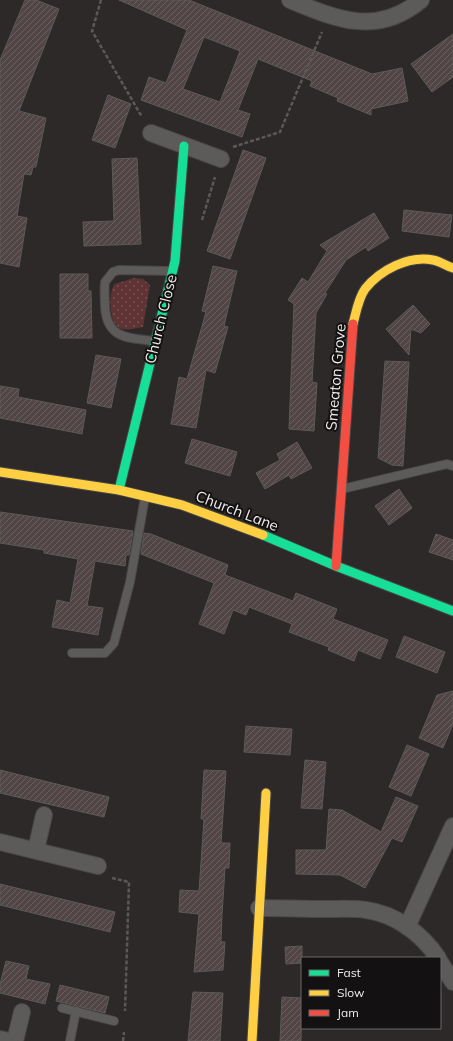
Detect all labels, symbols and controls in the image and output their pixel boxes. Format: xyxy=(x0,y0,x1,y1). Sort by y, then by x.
street label: Church Close xyxy=(140,272,181,365)
street label: Smeaton Grove xyxy=(321,323,350,431)
street label: Church Lane xyxy=(193,486,281,535)
legend xyxy=(301,957,441,1029)
text: Fast xyxy=(337,965,361,980)
text: Slow xyxy=(337,985,365,1000)
text: Jam xyxy=(337,1005,359,1020)

